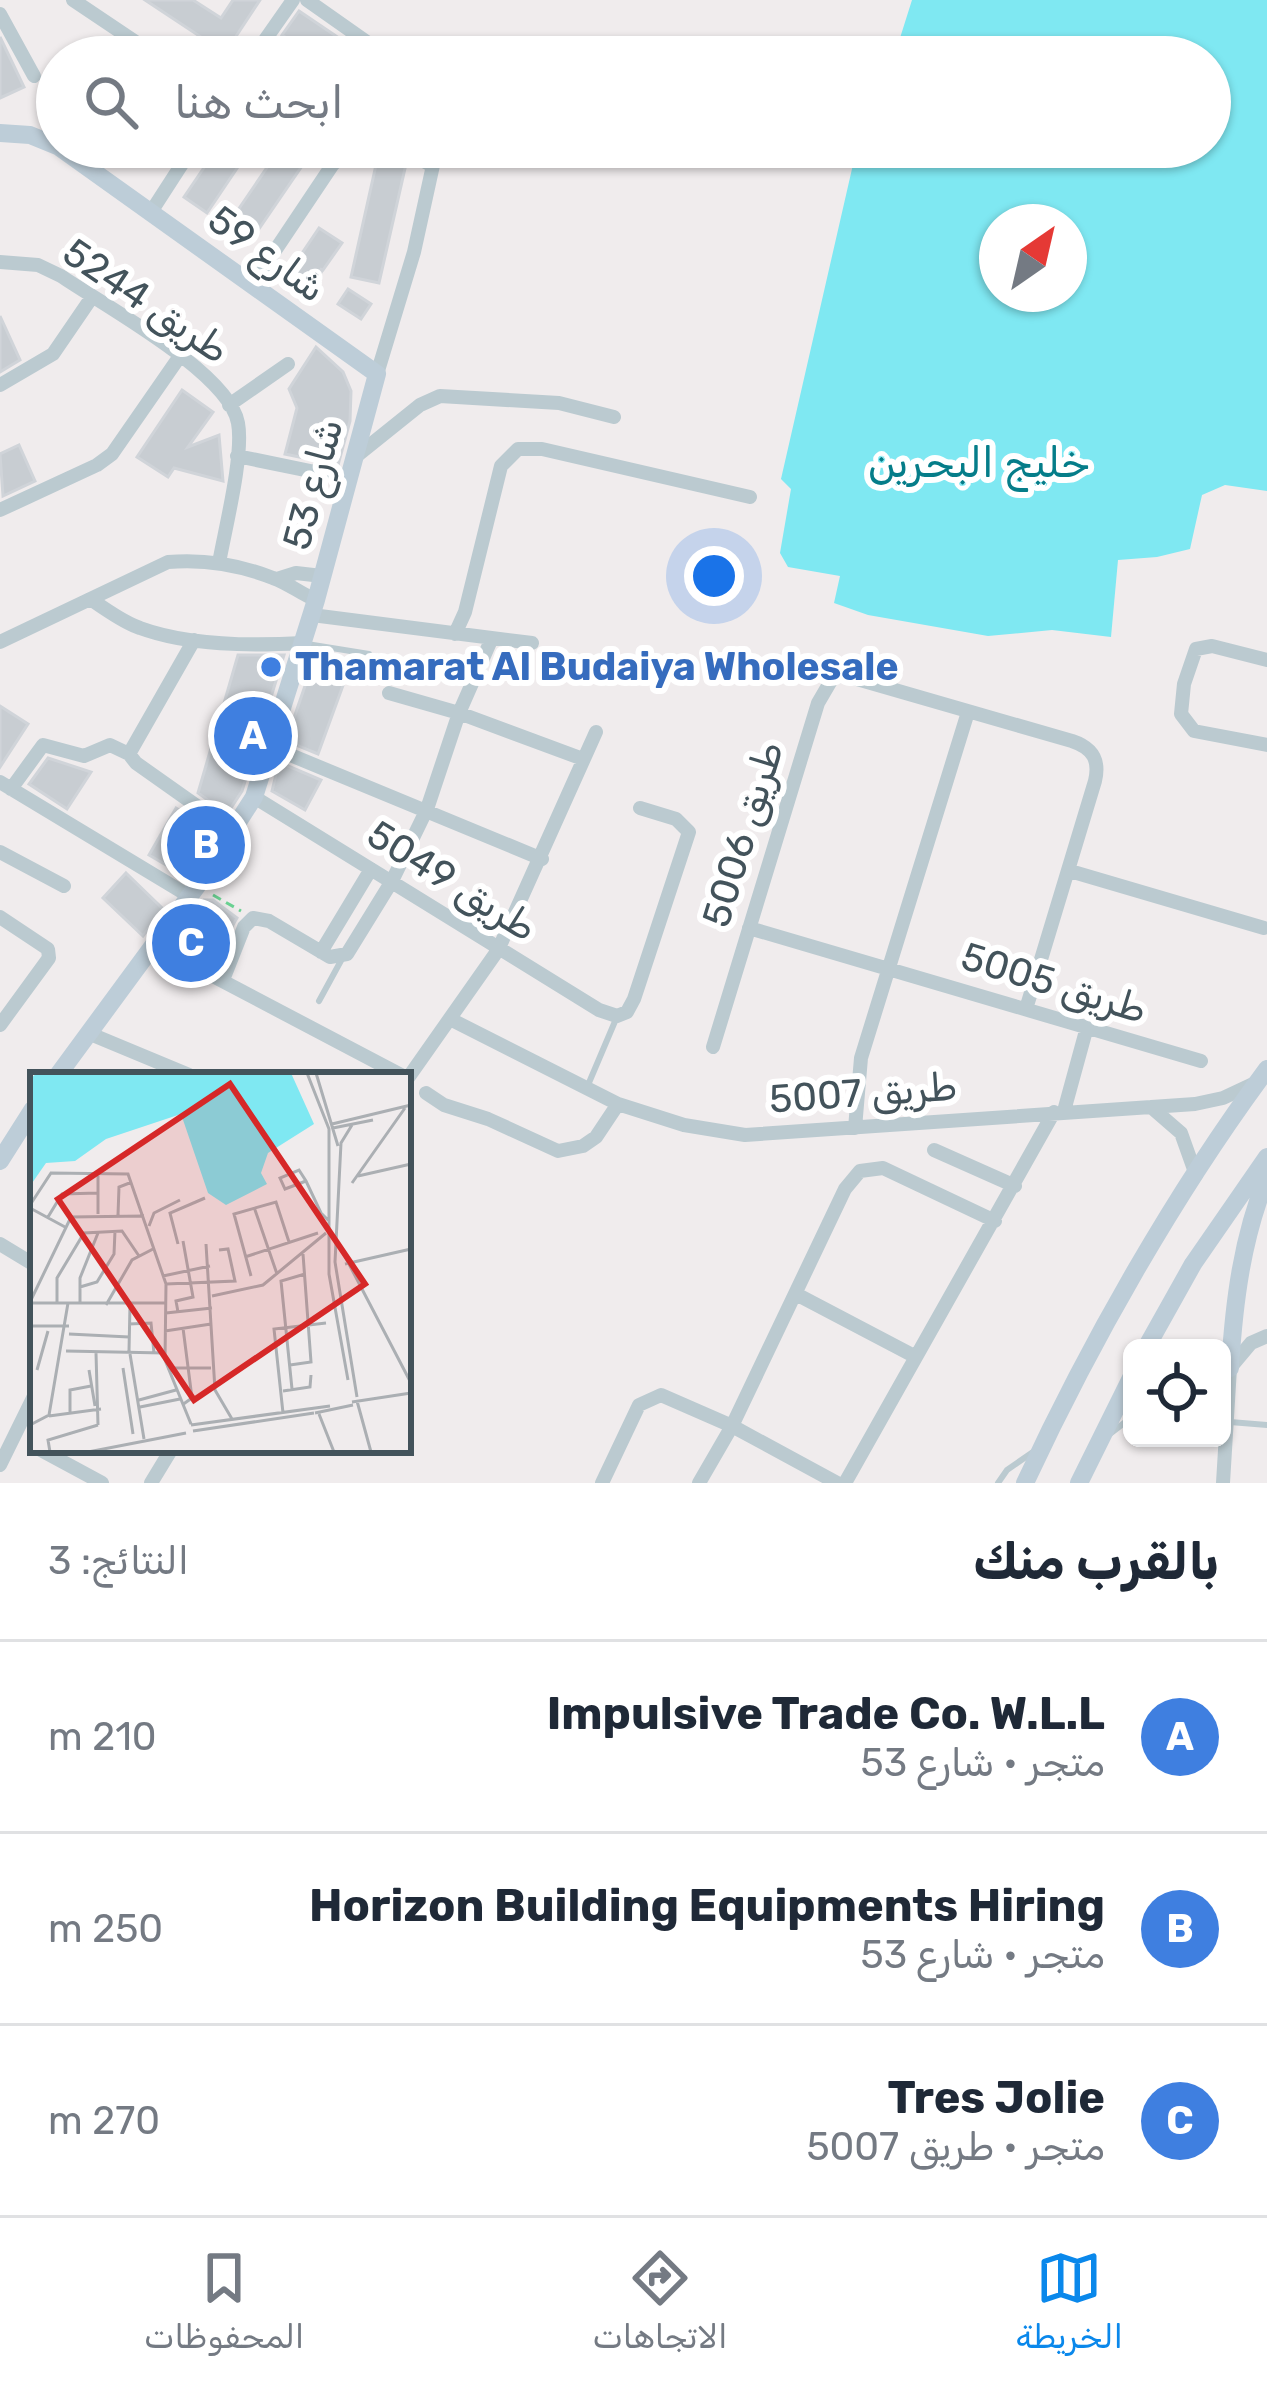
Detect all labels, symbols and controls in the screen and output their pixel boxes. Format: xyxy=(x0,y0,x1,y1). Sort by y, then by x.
search box xyxy=(36,36,1231,168)
icon: search xyxy=(78,69,144,135)
text: ابحث هنا xyxy=(174,76,344,129)
street label: شارع 59 xyxy=(197,196,335,315)
north arrow xyxy=(979,204,1087,312)
street label: طريق 5244 xyxy=(54,229,238,373)
street label: شارع 53 xyxy=(273,413,356,556)
water label: خليج البحرين xyxy=(868,438,1090,492)
your location xyxy=(684,546,744,606)
place label: Thamarat Al Budaiya Wholesale xyxy=(295,644,899,690)
marker: Thamarat Al Budaiya Wholesale xyxy=(258,654,284,680)
pin: A xyxy=(214,691,292,781)
street label: طريق 5006 xyxy=(693,736,793,932)
pin: B xyxy=(167,800,245,890)
street label: طريق 5049 xyxy=(359,811,545,951)
pin: C xyxy=(152,898,230,988)
street label: طريق 5005 xyxy=(956,933,1152,1033)
street label: طريق 5007 xyxy=(768,1063,958,1123)
inset map xyxy=(30,1072,411,1453)
map controls xyxy=(1123,1339,1231,1447)
button: locate xyxy=(1123,1339,1231,1447)
text: بالقرب منك xyxy=(973,1531,1219,1592)
text: النتائج: 3 xyxy=(48,1538,189,1584)
text: Impulsive Trade Co. W.L.L xyxy=(547,1687,1105,1740)
text: 210 m xyxy=(48,1714,157,1760)
text: A xyxy=(1166,1714,1194,1760)
text: متجر · شارع 53 xyxy=(861,1740,1105,1786)
text: Horizon Building Equipments Hiring xyxy=(309,1879,1105,1932)
text: 250 m xyxy=(48,1906,163,1952)
text: B xyxy=(1166,1906,1194,1952)
text: متجر · شارع 53 xyxy=(861,1932,1105,1978)
text: Tres Jolie xyxy=(887,2071,1105,2124)
text: 270 m xyxy=(48,2098,160,2144)
text: C xyxy=(1166,2098,1194,2144)
text: متجر · طريق 5007 xyxy=(806,2124,1105,2170)
tab: المحفوظات xyxy=(144,2245,304,2356)
tab: الاتجاهات xyxy=(592,2245,728,2356)
tab: الخريطة xyxy=(1016,2245,1123,2356)

